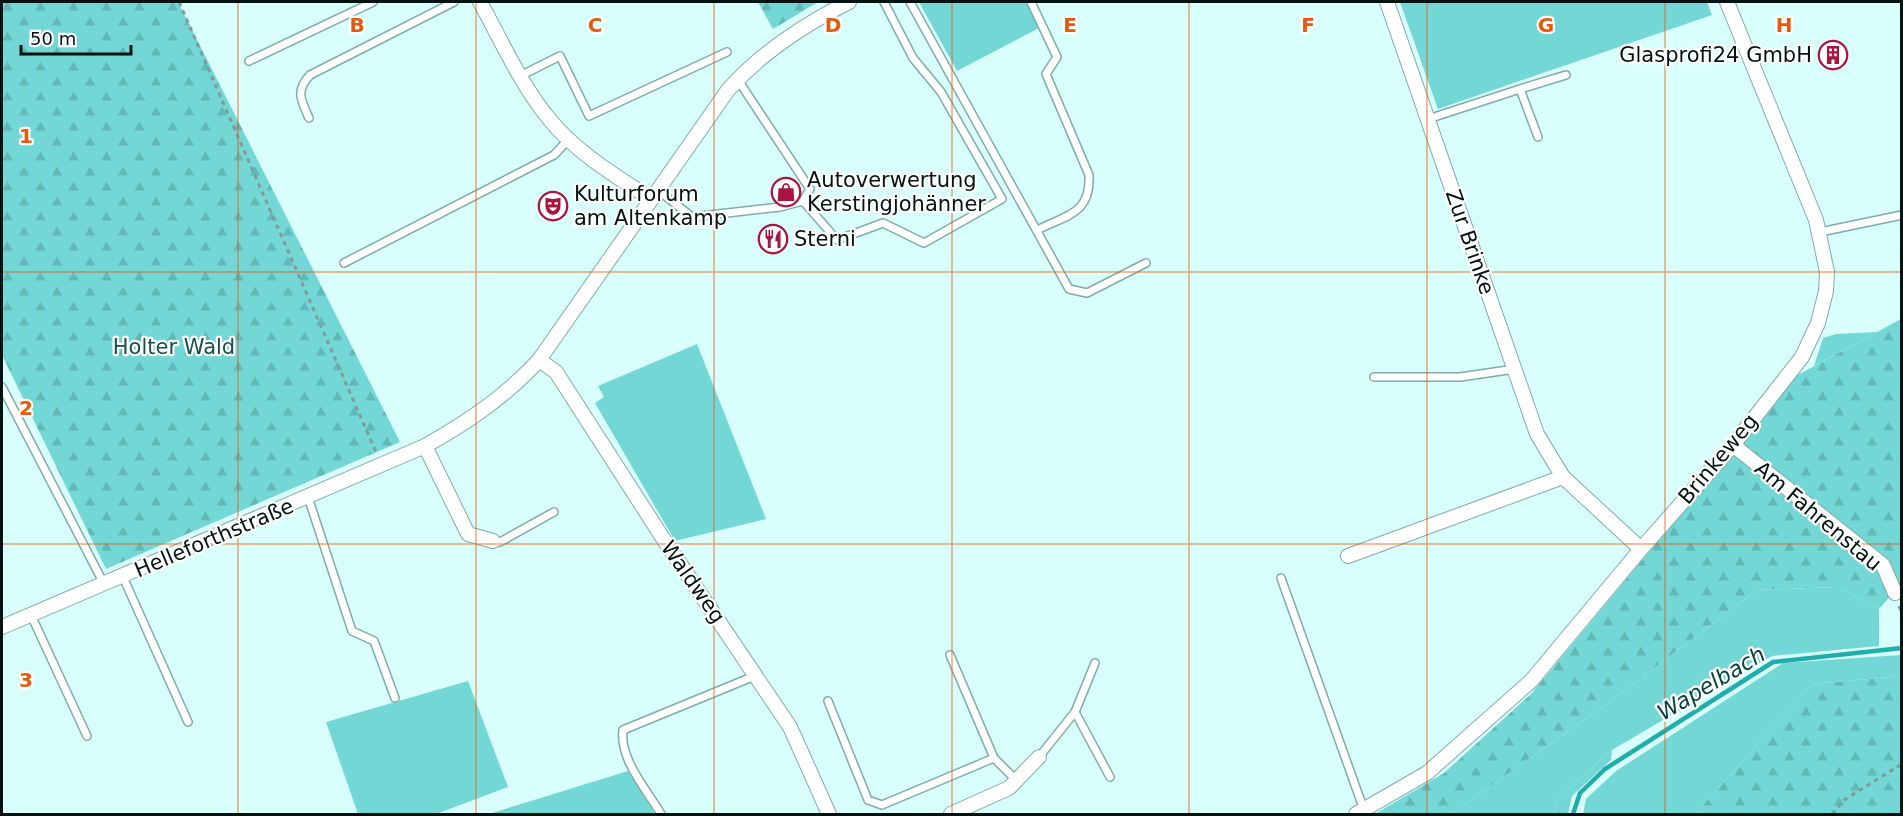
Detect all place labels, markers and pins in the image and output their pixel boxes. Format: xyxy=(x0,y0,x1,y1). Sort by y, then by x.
building icon: Glasprofi24 GmbH xyxy=(1817,39,1849,71)
place label: Glasprofi24 GmbH xyxy=(1619,43,1812,67)
place label: Autoverwertung Kerstingjohänner xyxy=(807,168,986,216)
shop icon: Autoverwertung Kerstingjohänner xyxy=(770,176,802,208)
place label: Kulturforum am Altenkamp xyxy=(574,182,727,230)
theatre icon: Kulturforum am Altenkamp xyxy=(537,190,569,222)
restaurant icon: Sterni xyxy=(757,223,789,255)
place label: Sterni xyxy=(794,227,856,251)

